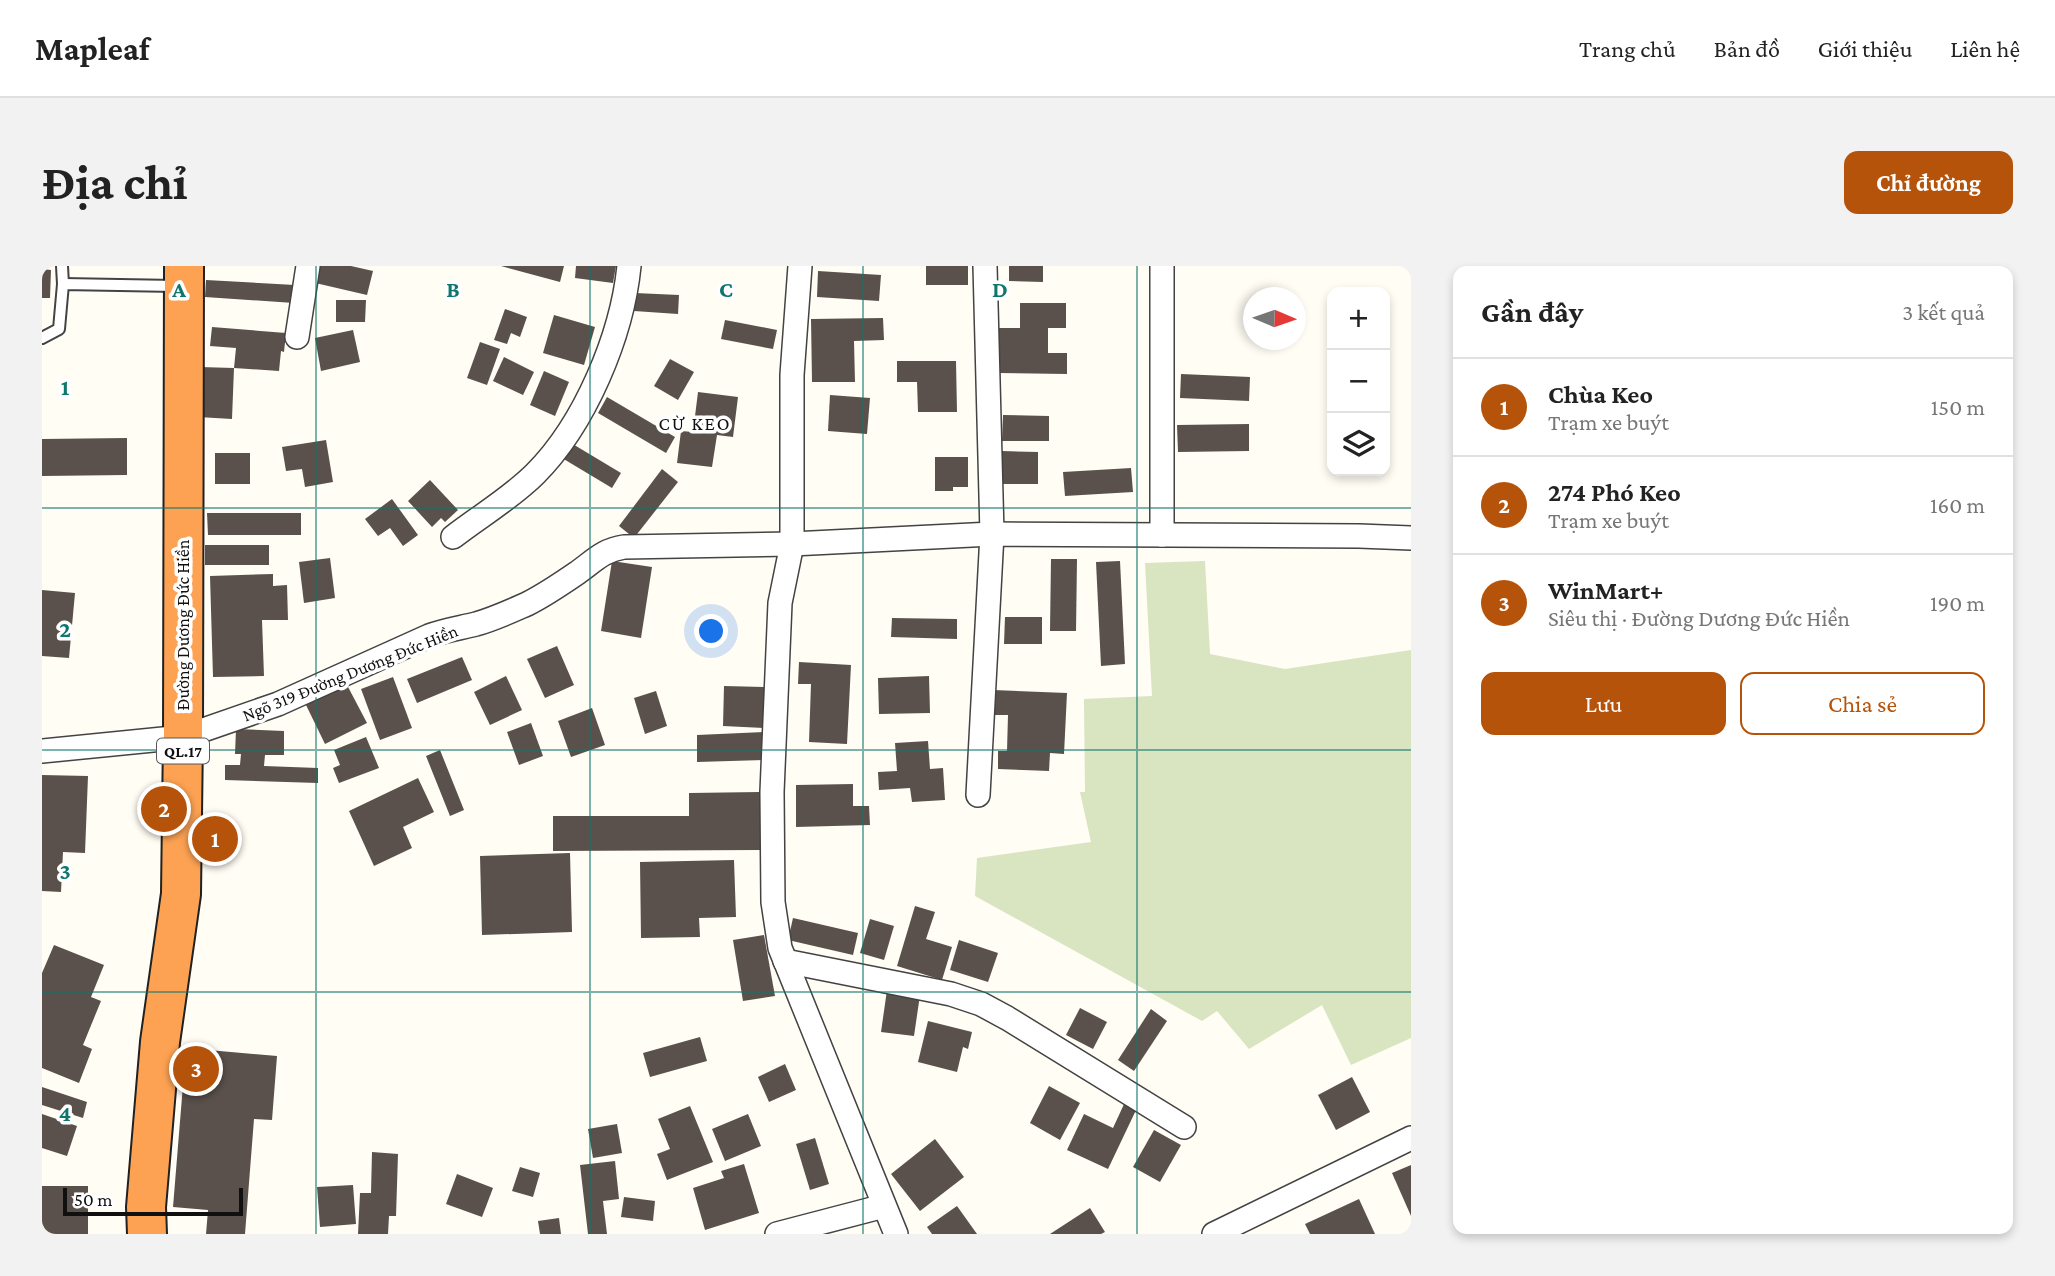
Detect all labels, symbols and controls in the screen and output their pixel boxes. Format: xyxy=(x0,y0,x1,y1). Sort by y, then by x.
text: Mapleaf xyxy=(35,30,150,67)
text: Trang chủ xyxy=(1579,35,1676,62)
text: Bản đồ xyxy=(1714,35,1780,62)
text: Giới thiệu xyxy=(1818,35,1912,62)
text: Liên hệ xyxy=(1950,35,2020,62)
button: Chỉ đường xyxy=(1844,151,2013,214)
text: Địa chỉ xyxy=(42,155,187,210)
text: A xyxy=(171,276,186,302)
text: B xyxy=(446,276,460,302)
text: C xyxy=(719,276,733,302)
text: D xyxy=(992,276,1008,302)
north arrow xyxy=(1243,287,1306,350)
map controls xyxy=(1327,287,1390,476)
button: + xyxy=(1327,287,1390,350)
text: Gần đây xyxy=(1481,295,1583,328)
text: 3 kết quả xyxy=(1902,299,1985,325)
button: − xyxy=(1327,350,1390,413)
text: 1 xyxy=(61,374,70,400)
text: Chùa Keo xyxy=(1548,380,1653,409)
text: 1 xyxy=(1500,394,1508,420)
text: 150 m xyxy=(1931,394,1985,420)
text: Trạm xe buýt xyxy=(1548,409,1669,435)
district label: CỪ KEO xyxy=(659,413,731,434)
button: layers xyxy=(1327,413,1390,476)
text: 274 Phó Keo xyxy=(1548,478,1681,507)
text: 2 xyxy=(1498,492,1510,518)
text: 160 m xyxy=(1930,492,1985,518)
text: Trạm xe buýt xyxy=(1548,507,1669,533)
street label: Đường Dương Đức Hiền xyxy=(173,539,193,710)
text: WinMart+ xyxy=(1548,576,1664,605)
text: 3 xyxy=(1498,590,1510,616)
text: 190 m xyxy=(1930,590,1985,616)
text: Siêu thị · Đường Dương Đức Hiền xyxy=(1548,605,1850,631)
your location xyxy=(694,614,728,648)
text: 2 xyxy=(59,616,71,642)
street label: Ngõ 319 Đường Dương Đức Hiền xyxy=(239,620,461,725)
button: Lưu xyxy=(1481,672,1726,735)
button: Chia sẻ xyxy=(1740,672,1985,735)
road number: QL.17 xyxy=(157,738,209,764)
pin: 2 xyxy=(141,783,187,835)
pin: 1 xyxy=(192,813,238,865)
text: 3 xyxy=(59,858,71,884)
pin: 3 xyxy=(173,1043,219,1095)
text: 4 xyxy=(59,1100,71,1126)
scale bar xyxy=(63,1185,243,1217)
text: 50 m xyxy=(74,1189,113,1210)

